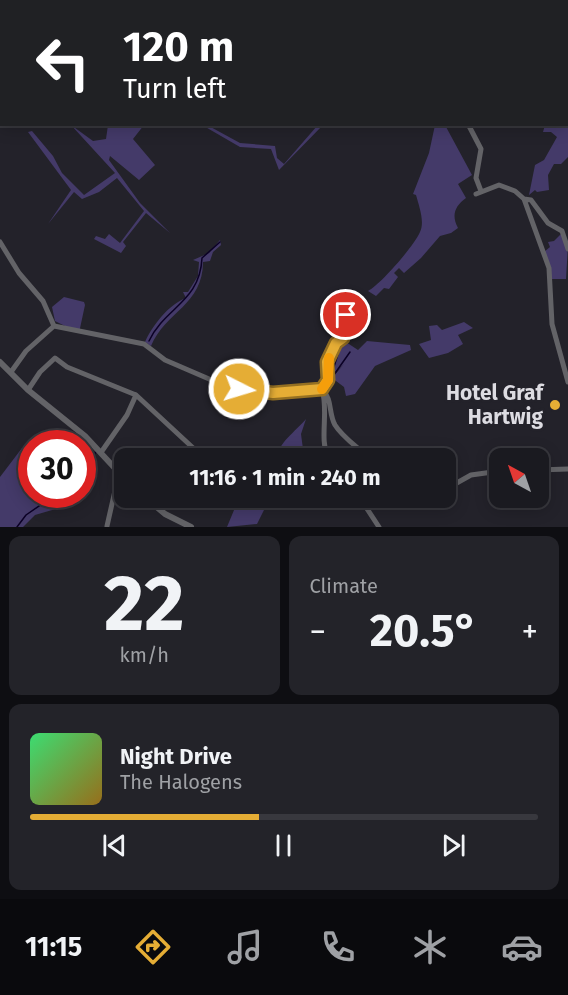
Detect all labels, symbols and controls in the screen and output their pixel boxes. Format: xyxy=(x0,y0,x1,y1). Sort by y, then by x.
text: 120 m xyxy=(123,22,234,72)
icon: left xyxy=(24,24,102,102)
text: Turn left xyxy=(123,73,226,105)
pin xyxy=(320,289,371,340)
icon: arrive xyxy=(329,298,362,331)
position arrow xyxy=(207,357,271,421)
place label: Hotel Graf Hartwig xyxy=(446,380,546,430)
marker: Hotel Graf Hartwig xyxy=(548,398,562,412)
speed limit sign: 30 xyxy=(18,430,96,508)
north arrow xyxy=(489,448,549,508)
map controls xyxy=(489,448,549,508)
text: 11:16 · 1 min · 240 m xyxy=(189,464,381,491)
text: 22 xyxy=(104,557,185,651)
text: Climate xyxy=(310,574,378,598)
text: 20.5° xyxy=(370,604,478,658)
text: − xyxy=(310,612,326,652)
text: + xyxy=(522,612,538,652)
text: km/h xyxy=(120,643,169,667)
text: Night Drive xyxy=(120,743,232,770)
text: The Halogens xyxy=(120,770,242,794)
icon: previous xyxy=(98,829,131,862)
icon: pause xyxy=(267,829,300,862)
icon: next xyxy=(437,829,470,862)
icon: directions xyxy=(132,926,174,968)
icon: music xyxy=(224,926,266,968)
icon: phone xyxy=(317,926,359,968)
icon: climate xyxy=(409,926,451,968)
icon: car xyxy=(501,926,543,968)
text: 11:15 xyxy=(25,931,82,963)

